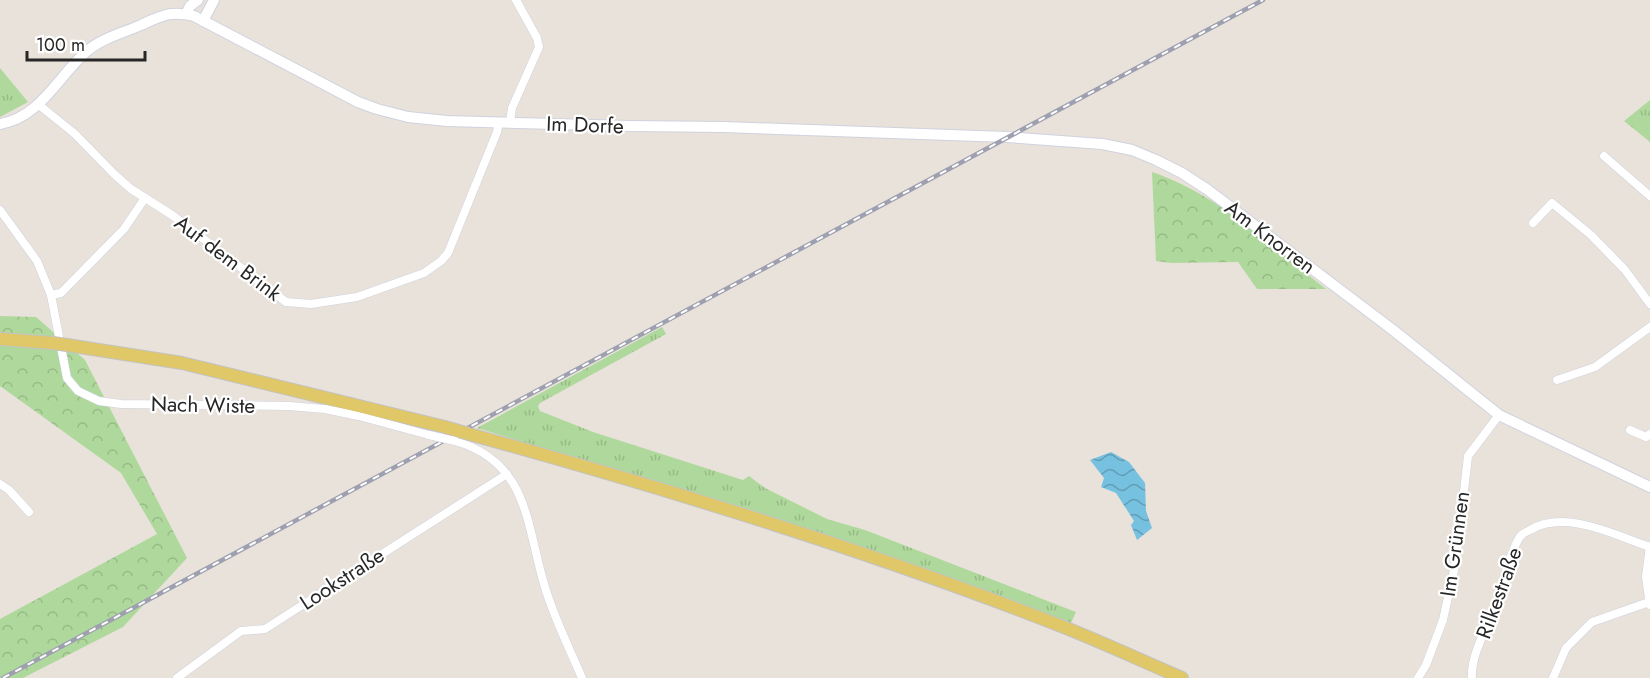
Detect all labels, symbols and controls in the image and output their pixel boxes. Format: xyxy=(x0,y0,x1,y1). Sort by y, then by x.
scale bar xyxy=(27,24,146,62)
text: 100 m xyxy=(36,32,85,58)
street label: Im Dorfe xyxy=(546,109,624,141)
street label: Am Knorren xyxy=(1218,193,1322,281)
street label: Auf dem Brink xyxy=(168,208,288,309)
street label: Nach Wiste xyxy=(151,389,256,421)
street label: Im Grünnen xyxy=(1433,489,1477,599)
street label: Lookstraße xyxy=(294,540,390,617)
street label: Rilkestraße xyxy=(1469,543,1529,643)

